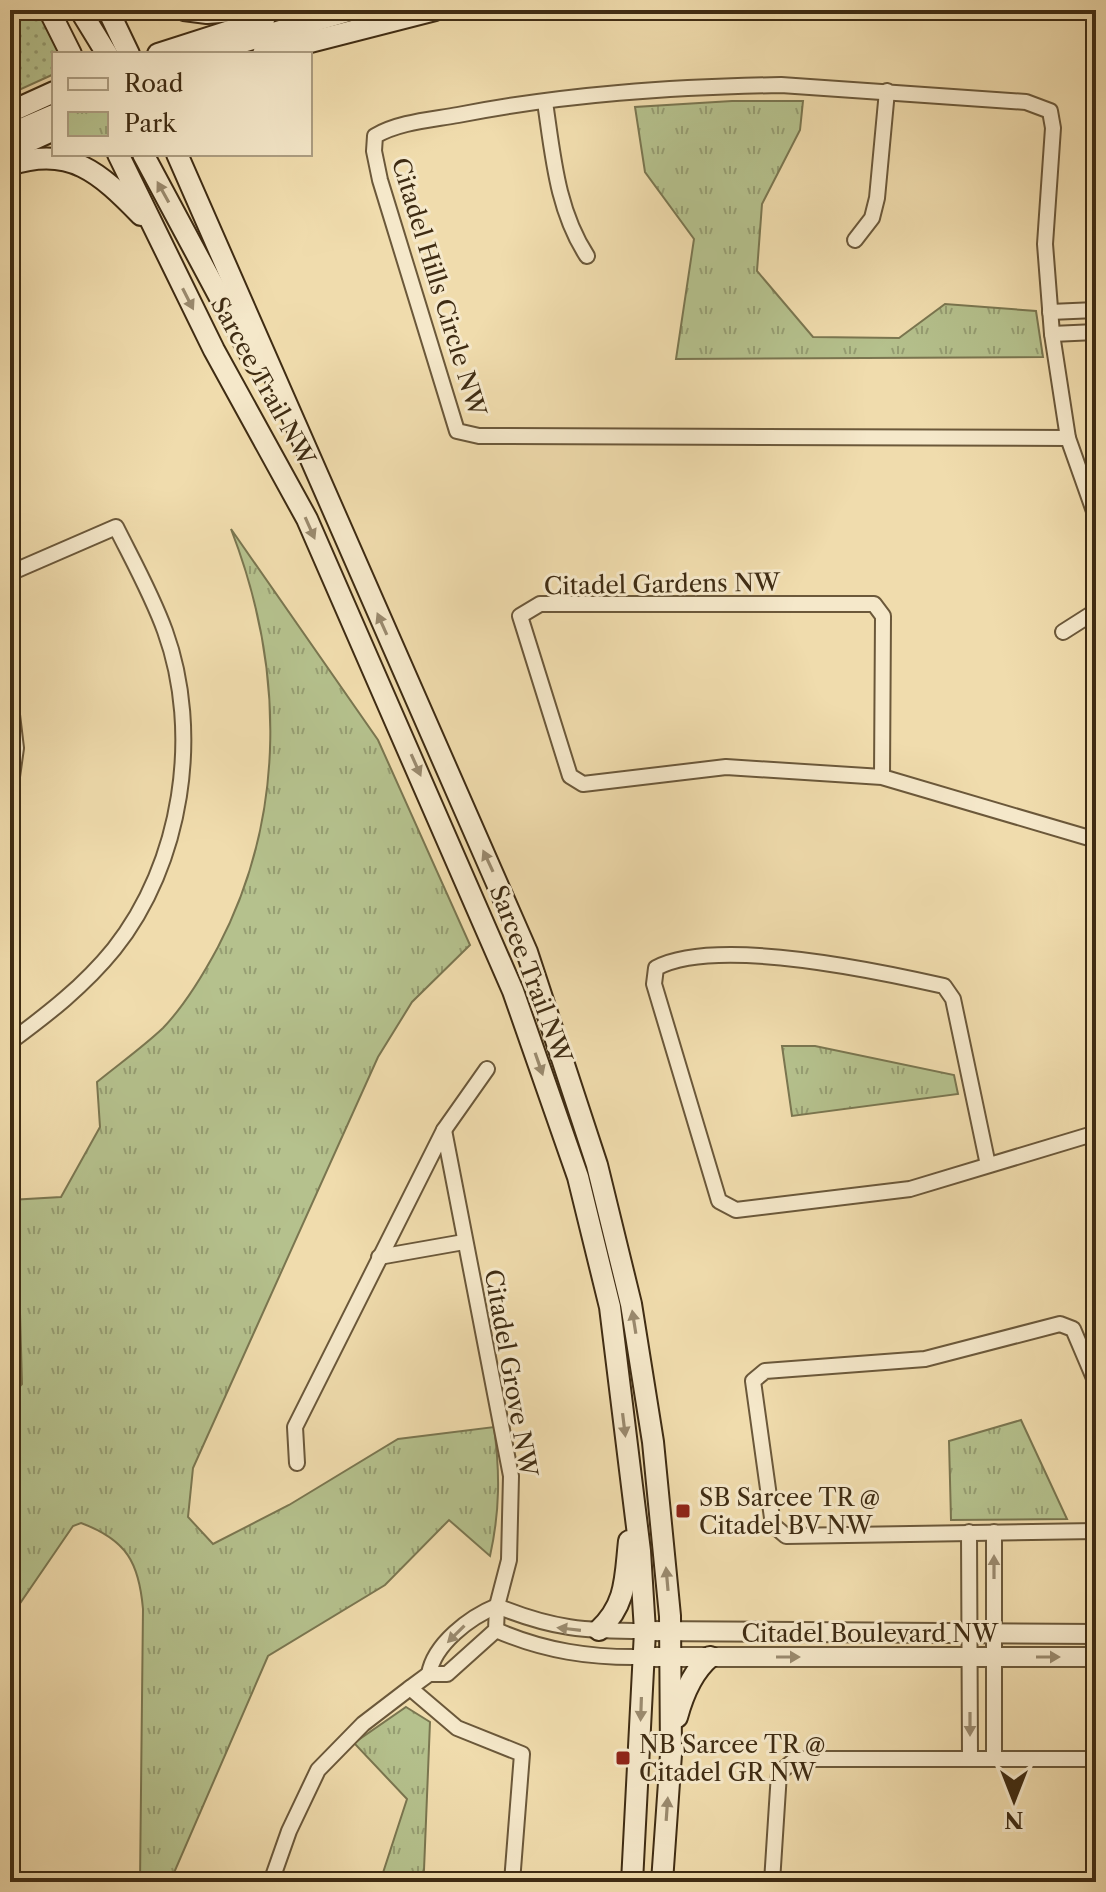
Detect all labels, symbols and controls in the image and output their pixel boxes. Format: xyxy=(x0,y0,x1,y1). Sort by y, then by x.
legend xyxy=(52,52,312,156)
text: Road xyxy=(124,69,184,98)
text: Park xyxy=(124,109,177,138)
street label: Citadel Hills Circle NW xyxy=(386,154,492,420)
one-way arrow xyxy=(157,180,170,203)
one-way arrow xyxy=(181,287,194,310)
street label: Sarcee Trail NW xyxy=(205,292,322,471)
one-way arrow xyxy=(303,516,317,540)
street label: Citadel Gardens NW xyxy=(544,567,781,601)
one-way arrow xyxy=(375,612,388,636)
one-way arrow xyxy=(409,754,423,777)
one-way arrow xyxy=(481,850,495,873)
street label: Sarcee Trail NW xyxy=(484,881,578,1068)
one-way arrow xyxy=(533,1053,545,1077)
street label: Citadel Grove NW xyxy=(478,1267,544,1480)
one-way arrow xyxy=(627,1309,640,1334)
one-way arrow xyxy=(617,1413,630,1438)
place label: SB Sarcee TR @ Citadel BV NW xyxy=(699,1483,880,1540)
marker: SB Sarcee TR @ Citadel BV NW xyxy=(674,1502,692,1520)
one-way arrow xyxy=(988,1554,1000,1579)
one-way arrow xyxy=(660,1566,673,1591)
street label: Citadel Boulevard NW xyxy=(742,1619,999,1648)
one-way arrow xyxy=(556,1622,581,1635)
one-way arrow xyxy=(447,1624,466,1643)
one-way arrow xyxy=(776,1651,801,1663)
one-way arrow xyxy=(1036,1651,1061,1663)
one-way arrow xyxy=(635,1697,648,1722)
one-way arrow xyxy=(964,1712,976,1737)
place label: NB Sarcee TR @ Citadel GR NW xyxy=(639,1730,826,1787)
marker: NB Sarcee TR @ Citadel GR NW xyxy=(614,1749,632,1767)
north arrow xyxy=(974,1760,1054,1840)
one-way arrow xyxy=(661,1796,674,1821)
text: N xyxy=(1004,1806,1024,1833)

